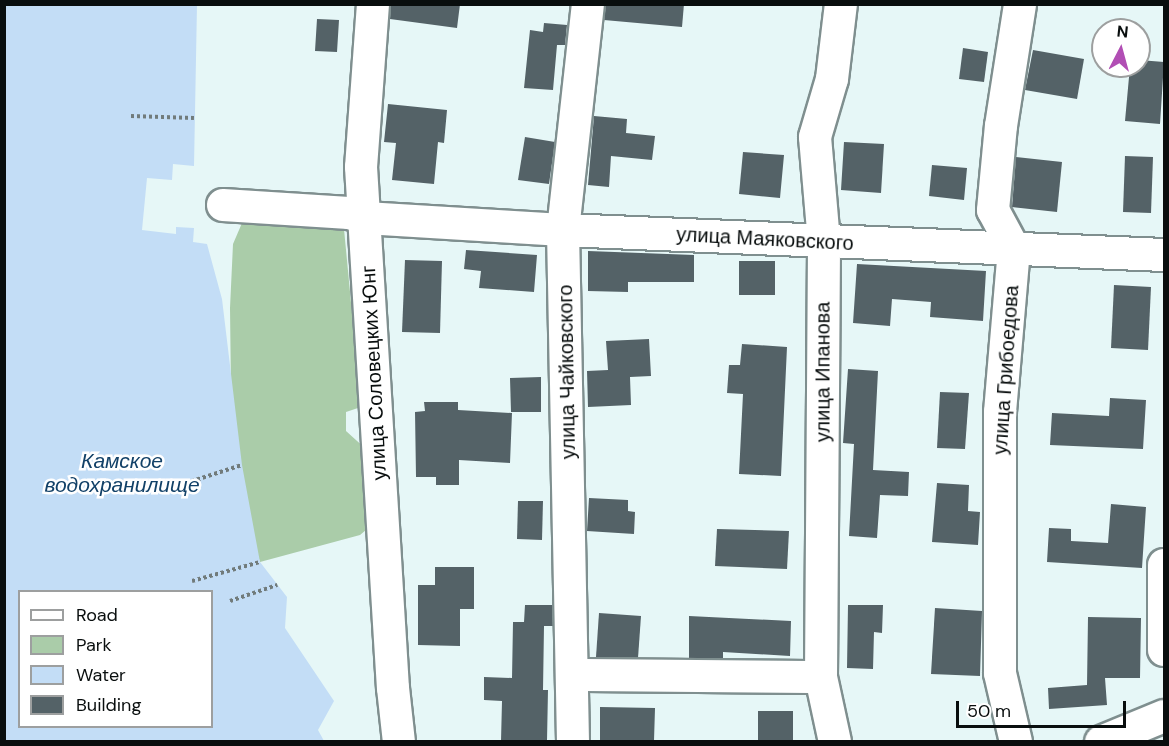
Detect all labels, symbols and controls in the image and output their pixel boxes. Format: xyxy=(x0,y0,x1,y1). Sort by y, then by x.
north arrow xyxy=(1091,18,1151,78)
text: N xyxy=(1116,21,1130,43)
street label: улица Маяковского xyxy=(676,222,854,256)
street label: улица Соловецких Юнг xyxy=(356,265,392,481)
street label: улица Грибоедова xyxy=(988,284,1024,456)
street label: улица Чайковского xyxy=(553,285,581,459)
street label: улица Ипанова xyxy=(811,302,835,442)
water label: Камское водохранилище xyxy=(44,448,200,498)
legend xyxy=(18,590,213,728)
text: Road xyxy=(76,603,118,627)
text: Park xyxy=(76,633,112,657)
text: Water xyxy=(76,663,126,687)
scale bar xyxy=(959,689,1128,727)
text: Building xyxy=(76,693,141,717)
text: 50 m xyxy=(967,699,1011,723)

